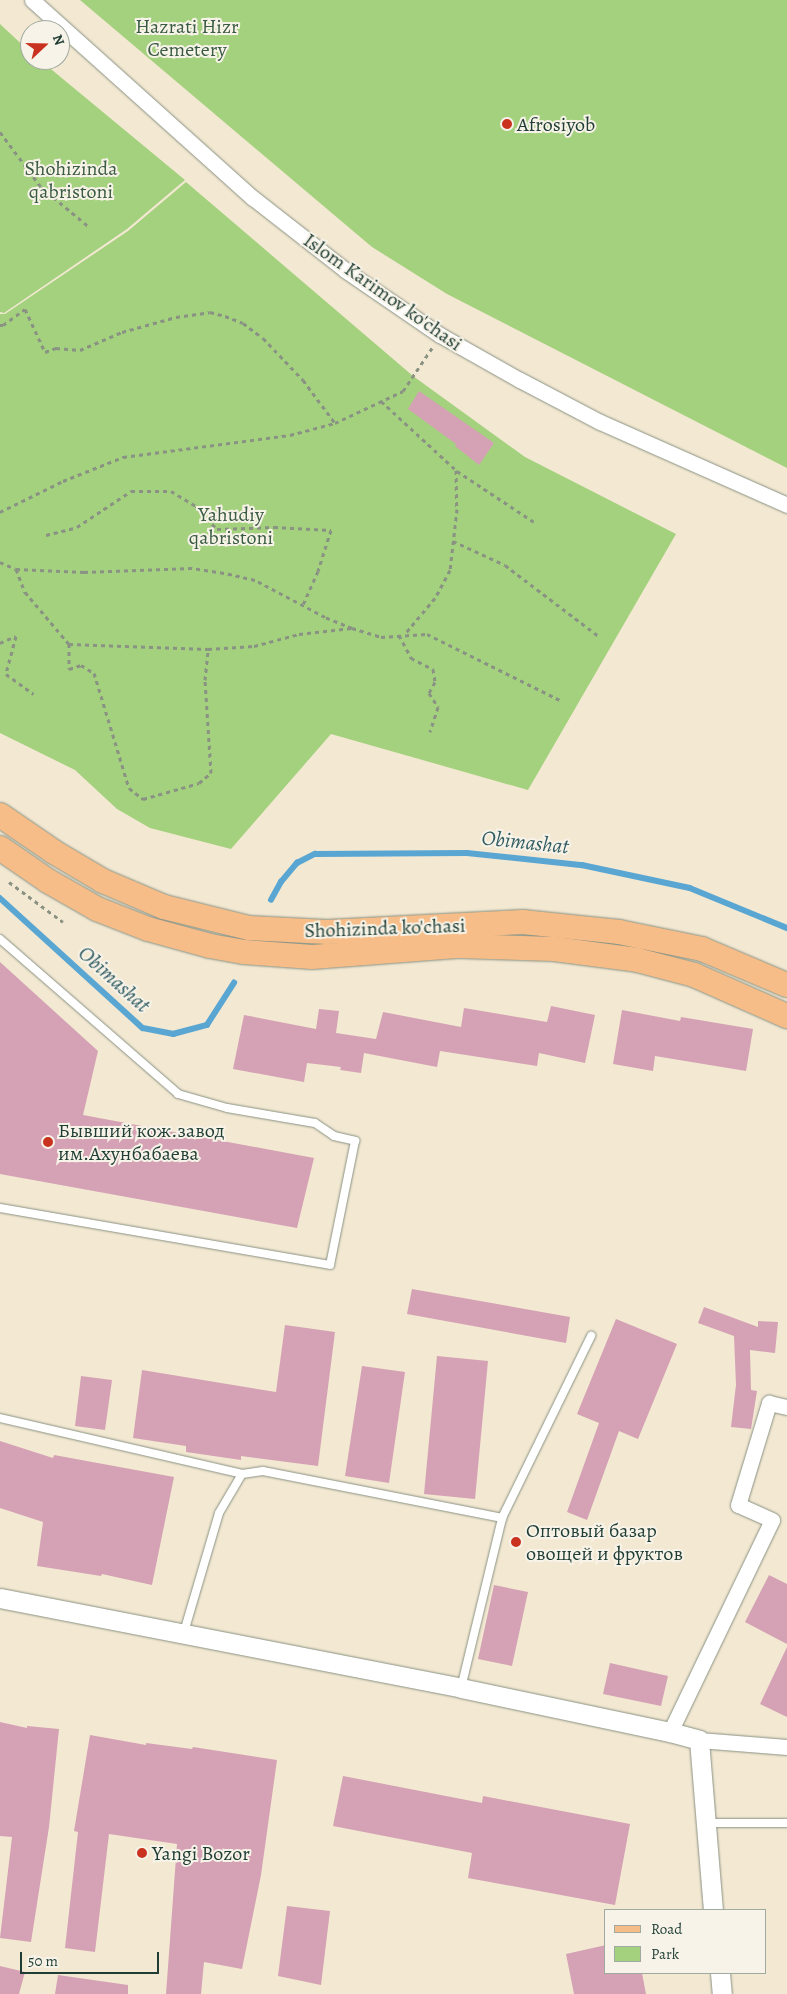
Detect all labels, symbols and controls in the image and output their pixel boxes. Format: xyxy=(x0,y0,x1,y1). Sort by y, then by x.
park label: Hazrati Hizr Cemetery xyxy=(135,15,239,62)
north arrow xyxy=(20,20,70,70)
text: N xyxy=(48,32,69,48)
place label: Afrosiyob xyxy=(517,112,595,136)
marker: Afrosiyob xyxy=(501,118,513,130)
park label: Shohizinda qabristoni xyxy=(24,156,118,203)
street label: Islom Karimov ko'chasi xyxy=(299,228,467,356)
park label: Yahudiy qabristoni xyxy=(189,502,273,549)
water label: Obimashat xyxy=(480,825,570,859)
street label: Shohizinda ko'chasi xyxy=(304,913,466,943)
water label: Obimashat xyxy=(73,940,155,1018)
place label: Бывший кож.завод им.Ахунбабаева xyxy=(58,1118,225,1165)
marker: Бывший кож.завод им.Ахунбабаева xyxy=(42,1136,54,1148)
place label: Оптовый базар овощей и фруктов xyxy=(526,1518,683,1565)
marker: Оптовый базар овощей и фруктов xyxy=(510,1536,522,1548)
place label: Yangi Bozor xyxy=(152,1841,250,1865)
marker: Yangi Bozor xyxy=(136,1847,148,1859)
legend xyxy=(604,1909,767,1974)
text: Road xyxy=(651,1919,682,1939)
scale bar xyxy=(22,1942,161,1974)
text: Park xyxy=(651,1944,679,1964)
text: 50 m xyxy=(28,1951,58,1971)

